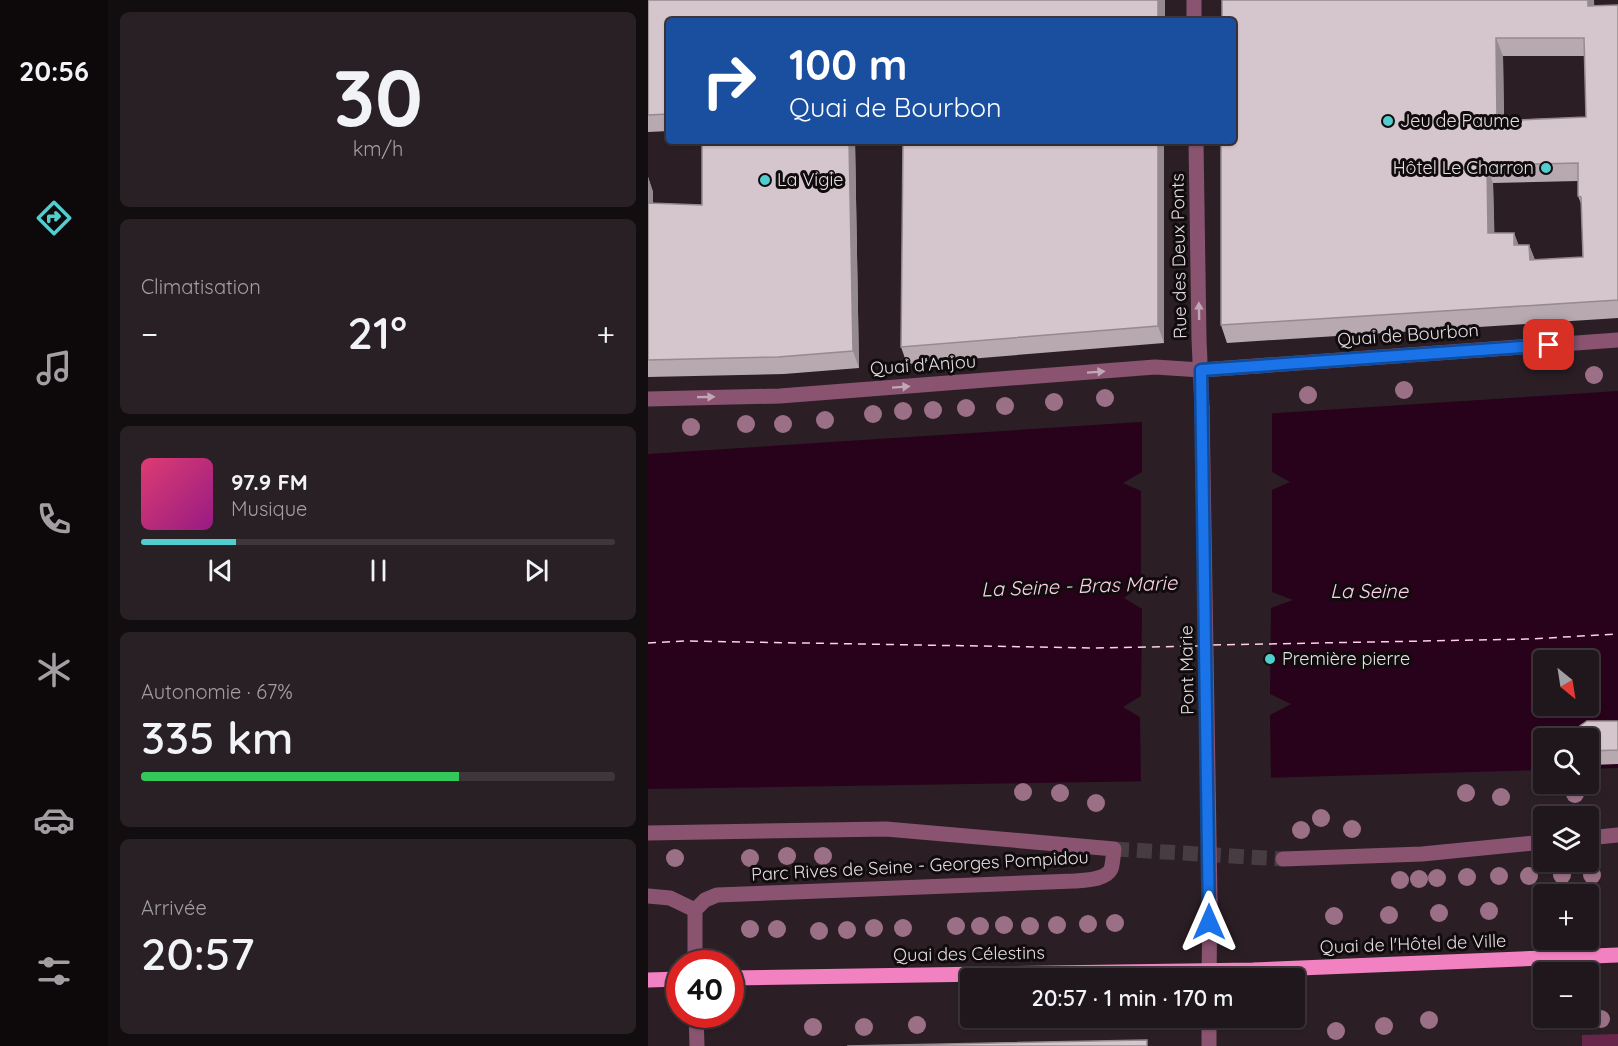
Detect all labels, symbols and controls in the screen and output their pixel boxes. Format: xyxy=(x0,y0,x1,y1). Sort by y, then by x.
text: 100 m xyxy=(789,38,907,91)
icon: right xyxy=(690,42,768,120)
text: 30 xyxy=(333,48,423,146)
text: 20:56 xyxy=(19,54,89,88)
text: Quai de Bourbon xyxy=(789,90,1002,124)
place label: Jeu de Paume xyxy=(1400,109,1520,132)
marker: Jeu de Paume xyxy=(1381,114,1395,128)
text: km/h xyxy=(353,136,403,161)
place label: Hôtel Le Charron xyxy=(1393,156,1534,179)
marker: Hôtel Le Charron xyxy=(1539,161,1553,175)
place label: La Vigie xyxy=(777,168,843,191)
marker: La Vigie xyxy=(758,173,772,187)
street label: Rue des Deux Ponts xyxy=(1166,173,1191,339)
icon: directions xyxy=(33,197,75,239)
text: Climatisation xyxy=(141,274,261,299)
one-way arrow xyxy=(1194,302,1204,321)
text: 21° xyxy=(348,304,407,360)
text: − xyxy=(141,313,158,354)
text: + xyxy=(596,313,615,354)
street label: Quai de Bourbon xyxy=(1336,318,1479,351)
pin xyxy=(1523,319,1574,370)
icon: arrive xyxy=(1532,328,1565,361)
icon: music xyxy=(33,347,75,389)
street label: Quai d'Anjou xyxy=(869,349,977,380)
one-way arrow xyxy=(1086,367,1105,377)
one-way arrow xyxy=(892,382,911,392)
one-way arrow xyxy=(697,393,716,402)
text: 97.9 FM xyxy=(231,468,308,496)
text: Musique xyxy=(231,496,307,521)
icon: phone xyxy=(33,498,75,540)
icon: previous xyxy=(204,554,237,587)
icon: pause xyxy=(362,554,395,587)
icon: next xyxy=(520,554,553,587)
water label: La Seine - Bras Marie xyxy=(981,570,1178,601)
water label: La Seine xyxy=(1330,578,1409,603)
street label: Pont Marie xyxy=(1174,625,1199,715)
place label: Première pierre xyxy=(1282,647,1410,670)
icon: climate xyxy=(33,649,75,691)
north arrow xyxy=(1533,650,1599,716)
map controls xyxy=(1533,650,1599,1028)
marker: Première pierre xyxy=(1263,652,1277,666)
text: Autonomie · 67% xyxy=(141,679,293,704)
text: 335 km xyxy=(141,709,293,765)
button: search xyxy=(1533,728,1599,794)
icon: car xyxy=(33,799,75,841)
button: layers xyxy=(1533,806,1599,872)
street label: Parc Rives de Seine - Georges Pompidou xyxy=(751,845,1089,886)
button: + xyxy=(1533,884,1599,950)
position arrow xyxy=(1177,890,1241,954)
text: Arrivée xyxy=(141,895,207,920)
text: 20:57 xyxy=(141,925,254,981)
street label: Quai de l'Hôtel de Ville xyxy=(1319,929,1507,958)
street label: Quai des Célestins xyxy=(893,941,1045,966)
icon: filters xyxy=(33,950,75,992)
speed limit sign: 40 xyxy=(666,950,744,1028)
button: − xyxy=(1533,962,1599,1028)
text: 20:57 · 1 min · 170 m xyxy=(1032,984,1233,1012)

